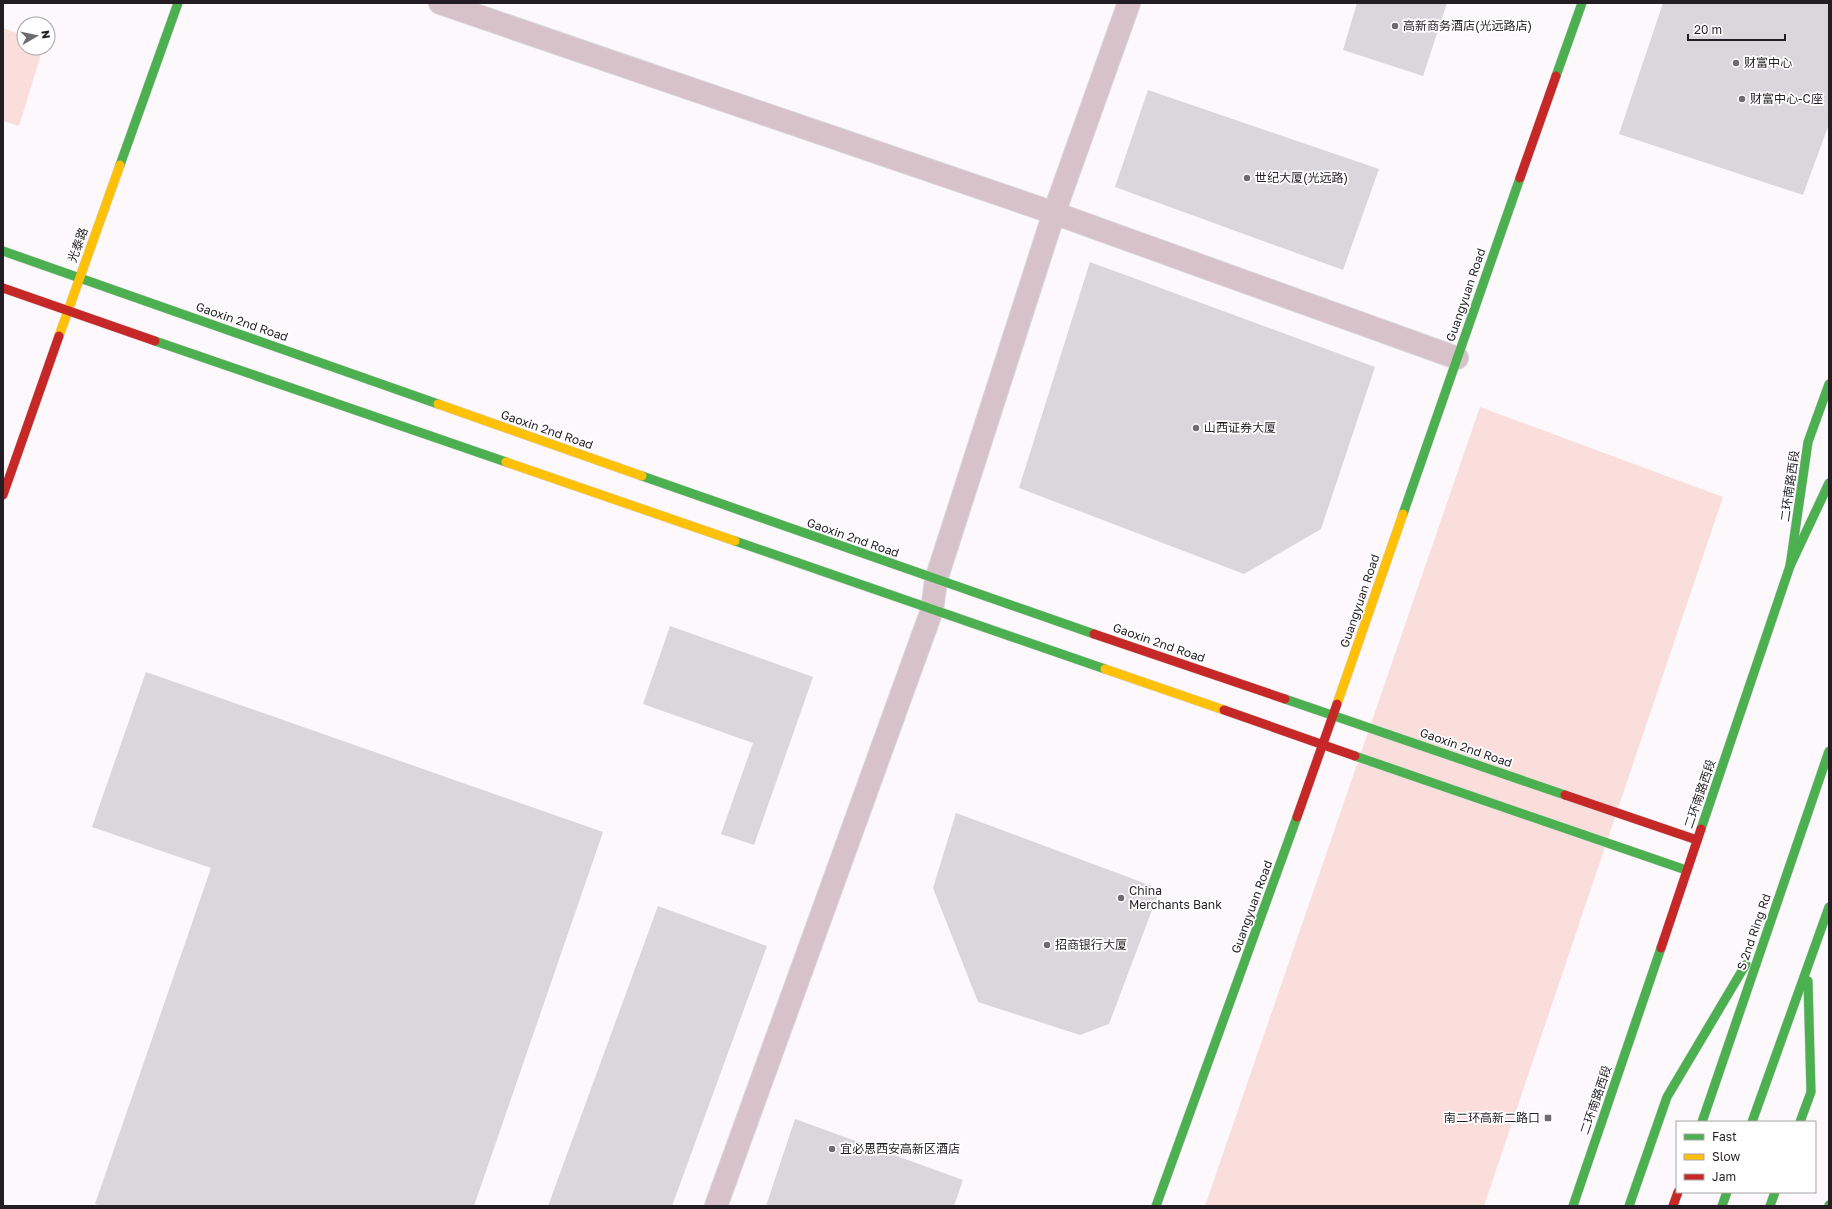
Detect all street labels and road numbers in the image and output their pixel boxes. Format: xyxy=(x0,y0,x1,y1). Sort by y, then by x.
street label: 光泰路 xyxy=(64,225,91,264)
street label: Guangyuan Road xyxy=(1443,246,1489,344)
street label: Gaoxin 2nd Road xyxy=(194,299,290,344)
street label: Gaoxin 2nd Road xyxy=(499,407,595,452)
street label: 二环南路西段 xyxy=(1777,449,1802,523)
street label: Gaoxin 2nd Road xyxy=(805,515,901,560)
street label: Guangyuan Road xyxy=(1337,552,1383,650)
street label: Gaoxin 2nd Road xyxy=(1111,620,1207,665)
street label: Gaoxin 2nd Road xyxy=(1418,725,1514,770)
street label: 二环南路西段 xyxy=(1681,757,1718,830)
street label: Guangyuan Road xyxy=(1228,858,1275,955)
street label: S 2nd Ring Rd xyxy=(1733,892,1774,972)
street label: 二环南路西段 xyxy=(1577,1063,1614,1136)

